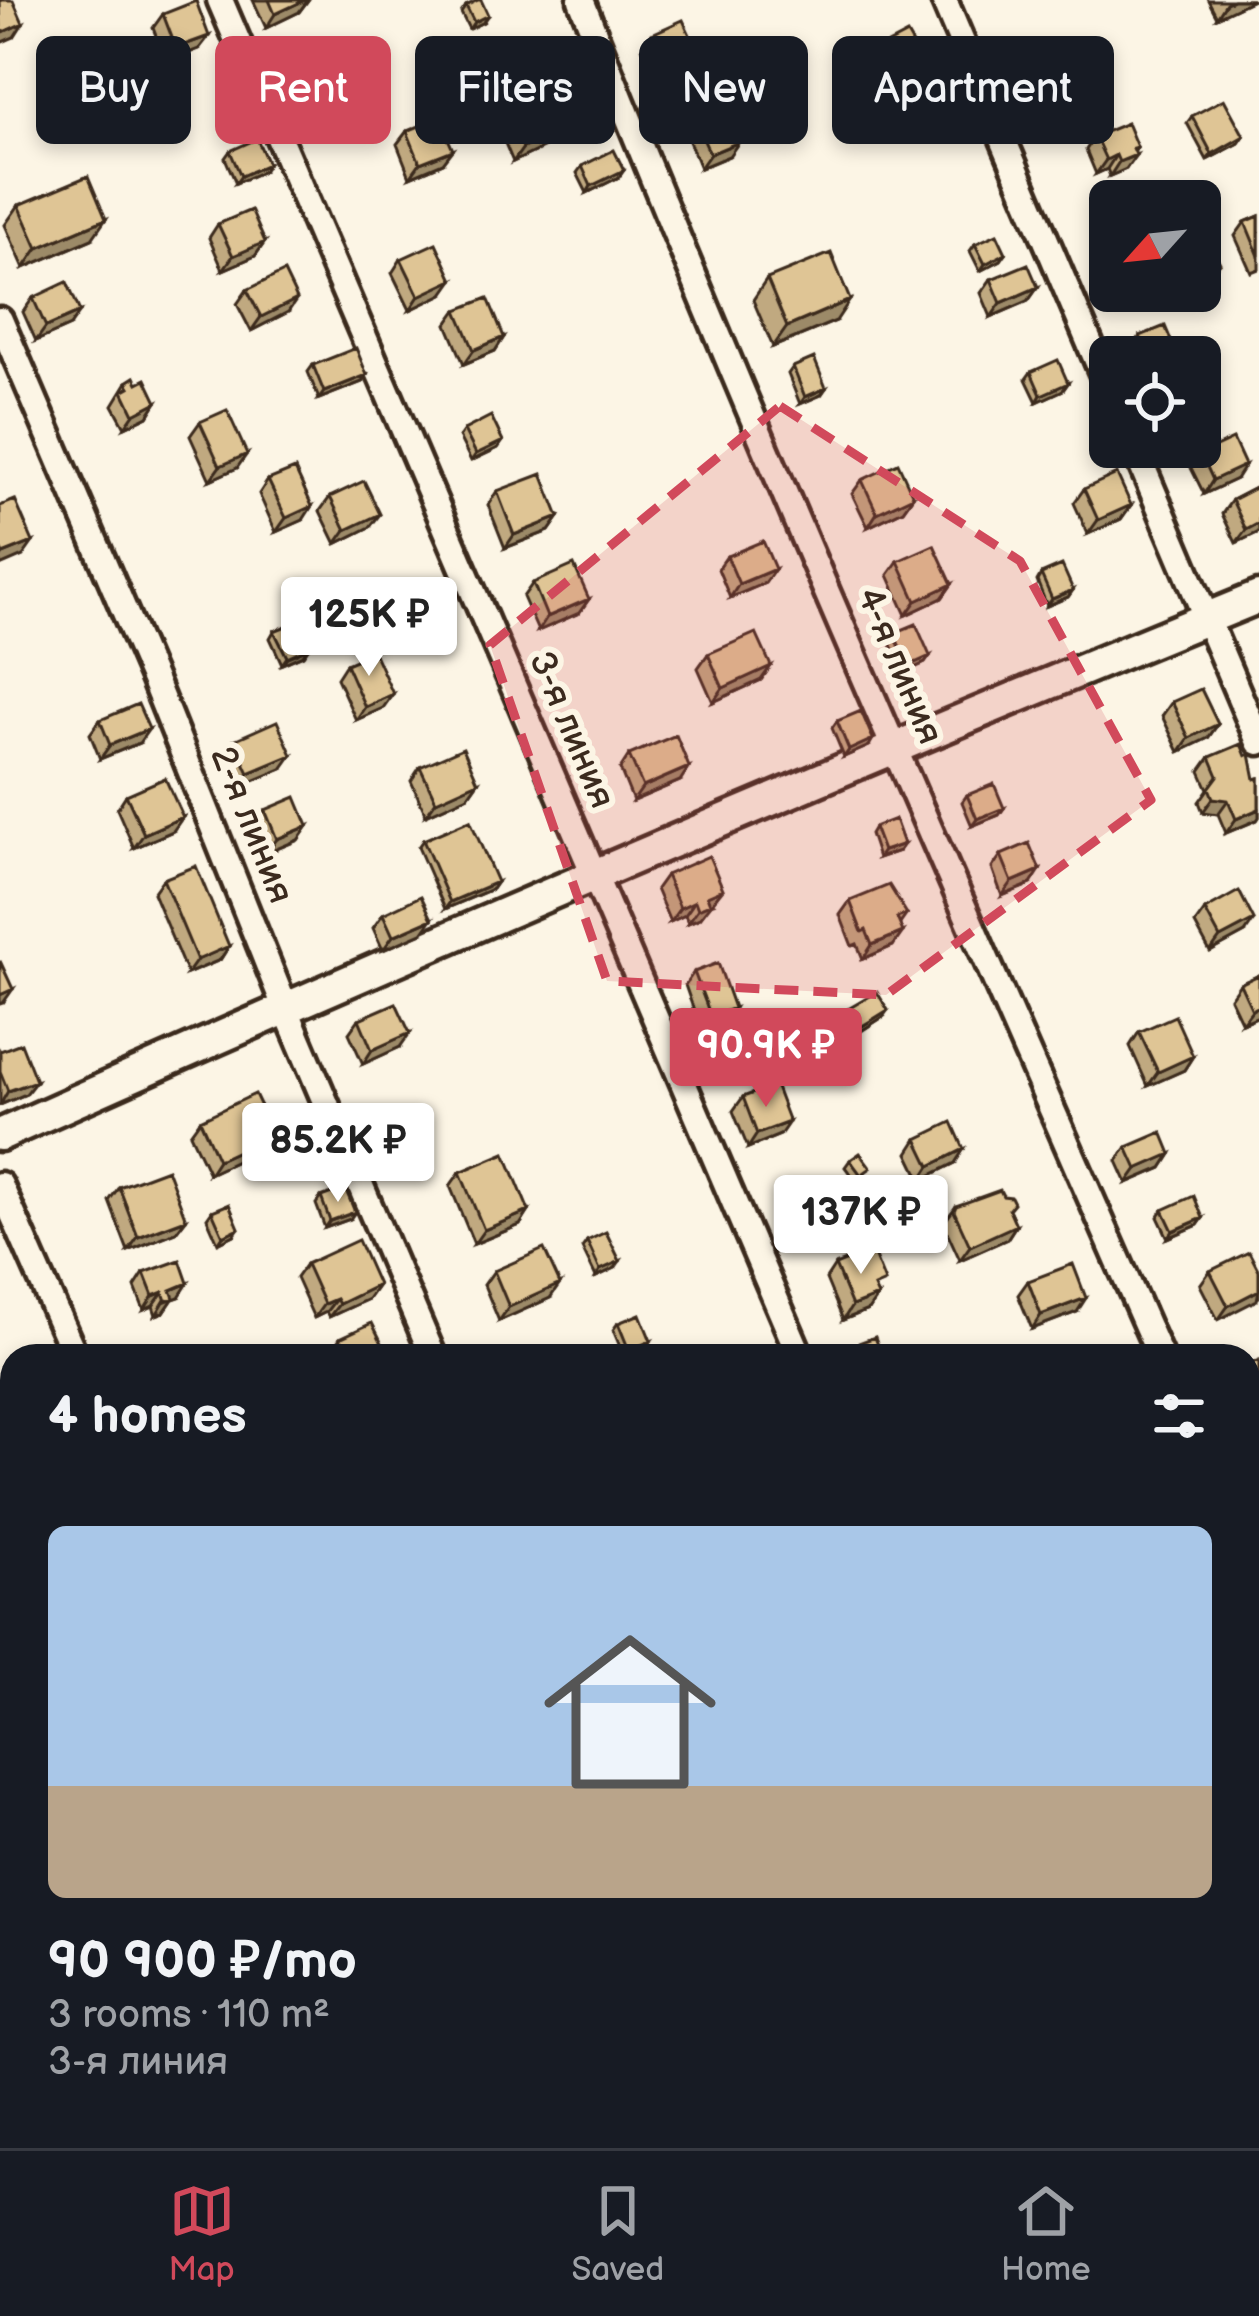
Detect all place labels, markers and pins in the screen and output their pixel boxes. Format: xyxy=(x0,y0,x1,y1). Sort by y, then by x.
pin: 125K ₽ xyxy=(271,577,467,679)
pin: 90.9K ₽ xyxy=(655,1008,877,1110)
pin: 85.2K ₽ xyxy=(227,1103,449,1205)
pin: 137K ₽ xyxy=(763,1175,959,1277)

